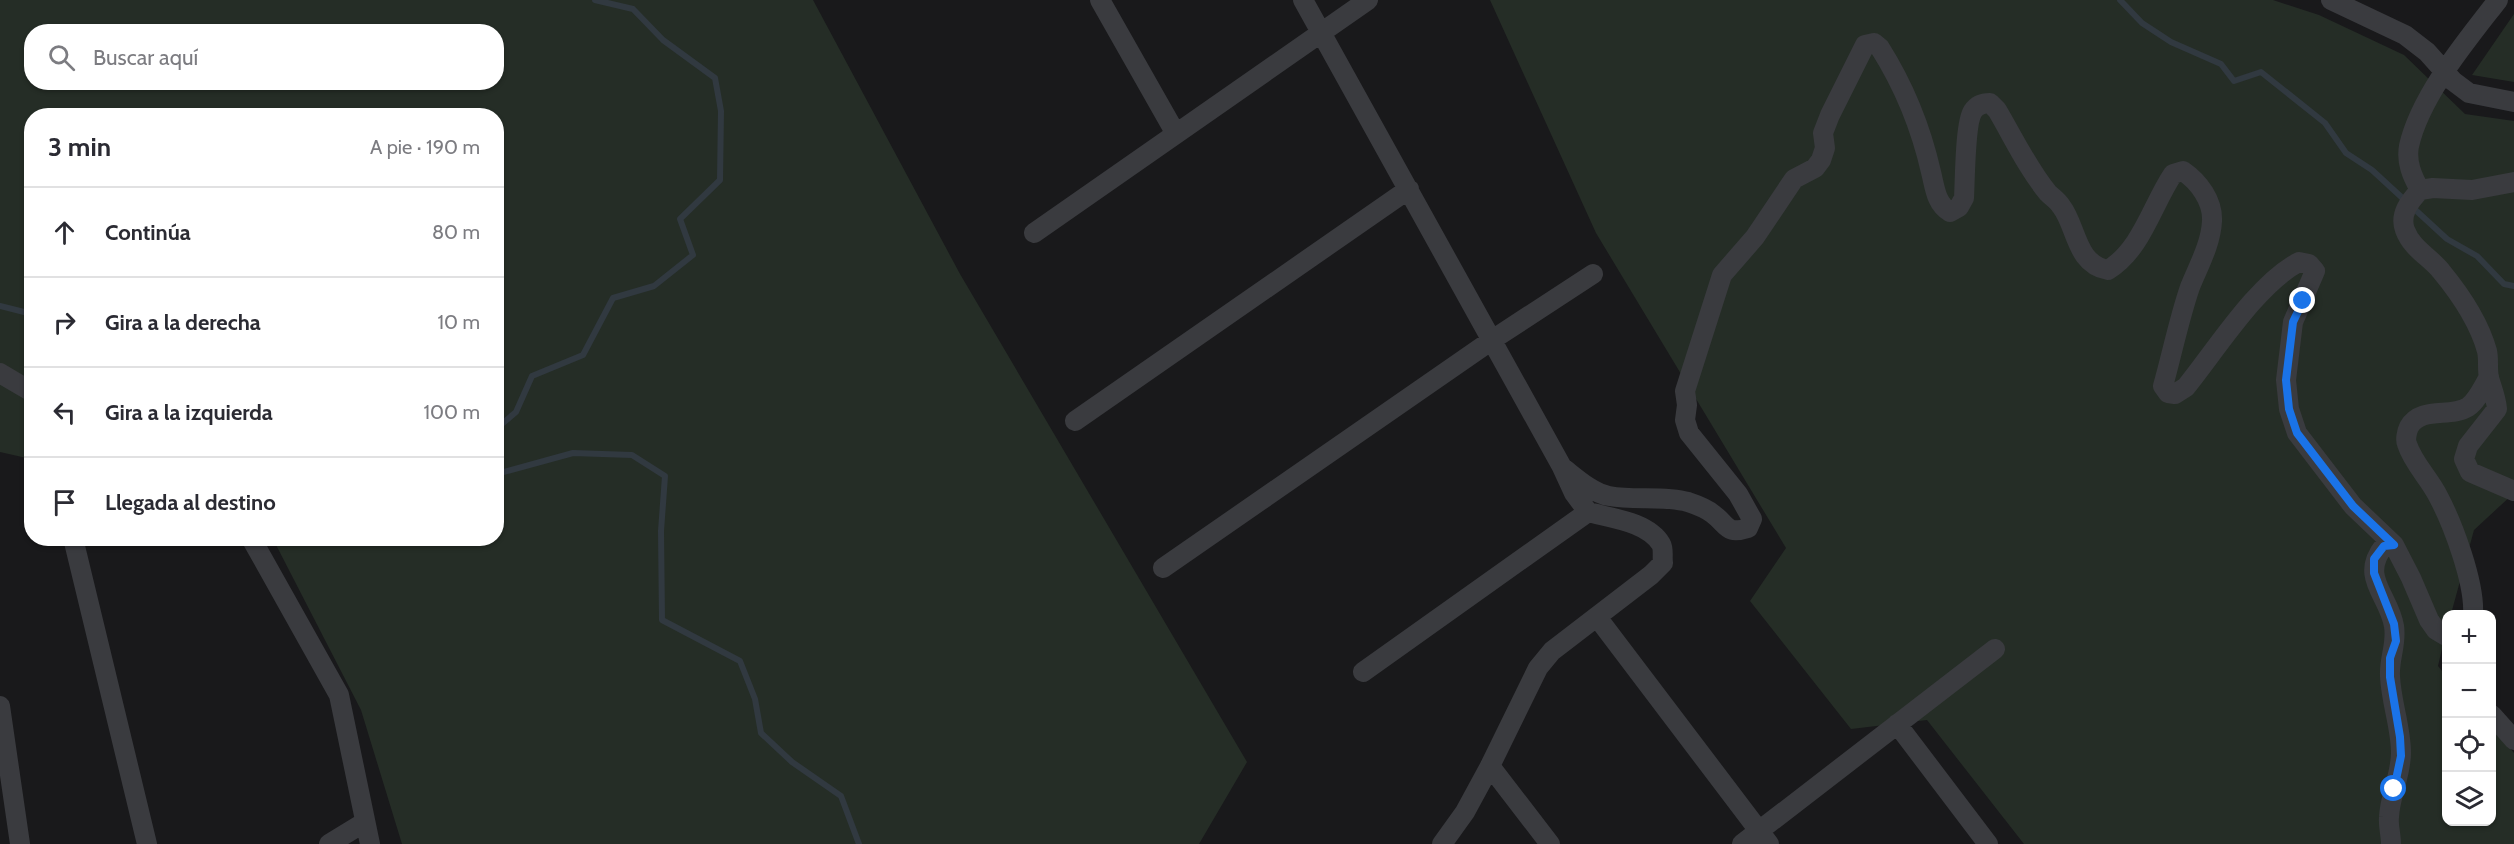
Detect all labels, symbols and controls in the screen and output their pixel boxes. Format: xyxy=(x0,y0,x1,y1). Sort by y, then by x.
search box xyxy=(24,24,504,90)
icon: search xyxy=(45,41,78,74)
text: Buscar aquí xyxy=(93,44,198,71)
text: 3 min xyxy=(48,131,111,163)
text: A pie · 190 m xyxy=(370,135,480,159)
icon: ahead xyxy=(48,216,81,249)
text: Continúa xyxy=(105,219,191,246)
text: 80 m xyxy=(432,220,480,244)
route end xyxy=(2289,287,2315,313)
icon: right xyxy=(48,306,81,339)
text: Gira a la derecha xyxy=(105,309,261,336)
text: 10 m xyxy=(437,310,480,334)
icon: left xyxy=(48,396,81,429)
text: Gira a la izquierda xyxy=(105,399,273,426)
text: 100 m xyxy=(424,400,480,424)
icon: arrive xyxy=(48,486,81,519)
text: Llegada al destino xyxy=(105,489,276,516)
map controls xyxy=(2442,610,2496,826)
button: + xyxy=(2442,610,2496,664)
button: − xyxy=(2442,664,2496,718)
button: locate xyxy=(2442,718,2496,772)
button: layers xyxy=(2442,772,2496,826)
route start xyxy=(2380,775,2406,801)

